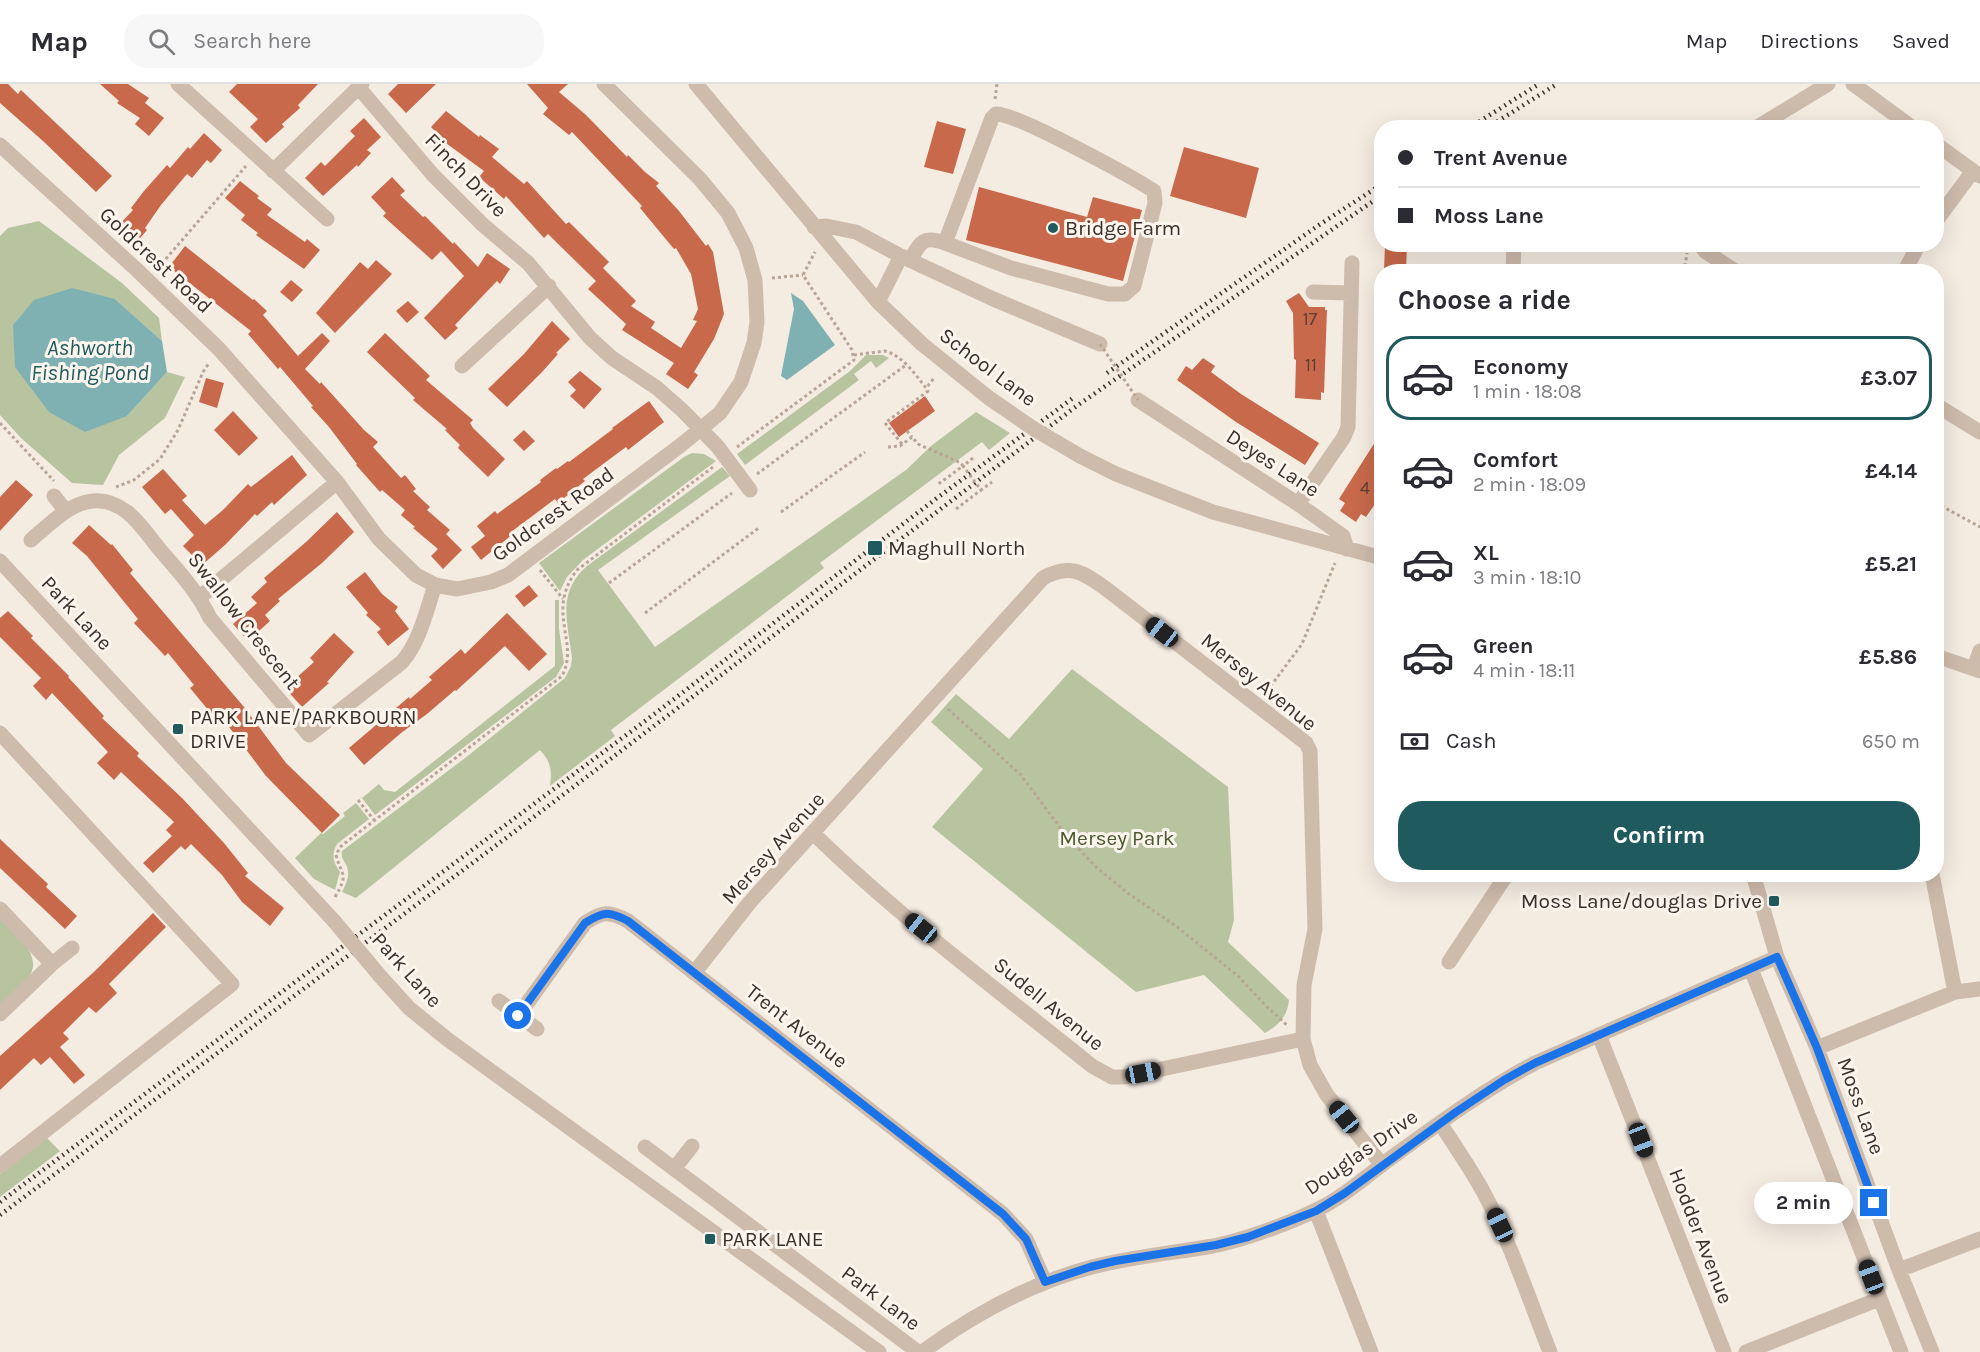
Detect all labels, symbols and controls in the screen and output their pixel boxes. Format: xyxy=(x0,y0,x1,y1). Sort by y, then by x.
search box xyxy=(124,14,544,68)
text: Map xyxy=(30,25,88,58)
icon: search xyxy=(145,25,178,58)
text: Search here xyxy=(193,28,311,54)
text: Map xyxy=(1686,29,1727,53)
text: Directions xyxy=(1760,29,1859,53)
text: Saved xyxy=(1892,29,1950,53)
street label: Finch Drive xyxy=(420,128,512,222)
text: Trent Avenue xyxy=(1434,145,1568,171)
street label: Goldcrest Road xyxy=(95,202,217,318)
text: Moss Lane xyxy=(1434,203,1544,229)
place label: Bridge Farm xyxy=(1065,216,1181,240)
marker: Bridge Farm xyxy=(1046,221,1060,235)
text: Choose a ride xyxy=(1398,284,1571,316)
house number: 17 xyxy=(1303,308,1318,330)
street label: School Lane xyxy=(935,323,1041,411)
water label: Ashworth Fishing Pond xyxy=(31,335,149,386)
icon: car xyxy=(1401,351,1455,405)
house number: 11 xyxy=(1305,354,1317,376)
text: Economy xyxy=(1473,354,1568,380)
text: £3.07 xyxy=(1860,365,1917,391)
text: 1 min · 18:08 xyxy=(1473,380,1582,403)
street label: Deyes Lane xyxy=(1222,424,1324,502)
icon: car xyxy=(1401,444,1455,498)
text: Comfort xyxy=(1473,447,1558,473)
text: £4.14 xyxy=(1865,458,1917,484)
street label: Goldcrest Road xyxy=(487,462,619,566)
text: 2 min · 18:09 xyxy=(1473,473,1586,496)
house number: 4 xyxy=(1360,477,1370,499)
place label: Maghull North xyxy=(888,536,1025,560)
icon: car xyxy=(1401,537,1455,591)
marker: Maghull North xyxy=(866,539,884,557)
text: XL xyxy=(1473,540,1499,566)
street label: Swallow Crescent xyxy=(183,548,305,694)
text: £5.21 xyxy=(1865,551,1917,577)
text: 3 min · 18:10 xyxy=(1473,566,1581,589)
street label: Park Lane xyxy=(37,571,117,655)
car xyxy=(1142,614,1182,650)
street label: Mersey Avenue xyxy=(1196,628,1322,736)
icon: car xyxy=(1401,630,1455,684)
text: Green xyxy=(1473,633,1534,659)
text: £5.86 xyxy=(1859,644,1917,670)
text: 4 min · 18:11 xyxy=(1473,659,1575,682)
place label: PARK LANE/PARKBOURN DRIVE xyxy=(190,705,417,753)
marker: PARK LANE/PARKBOURN DRIVE xyxy=(171,722,185,736)
icon: cash xyxy=(1398,725,1431,758)
text: Cash xyxy=(1446,728,1496,754)
text: 650 m xyxy=(1862,730,1920,753)
street label: Mersey Avenue xyxy=(717,787,829,909)
button: Confirm xyxy=(1398,801,1920,870)
park label: Mersey Park xyxy=(1059,826,1175,850)
place label: Moss Lane/douglas Drive xyxy=(1521,889,1762,913)
marker: Moss Lane/douglas Drive xyxy=(1767,894,1781,908)
car xyxy=(901,910,941,946)
street label: Park Lane xyxy=(367,928,447,1012)
street label: Sudell Avenue xyxy=(989,952,1109,1056)
street label: Trent Avenue xyxy=(742,979,852,1073)
route start xyxy=(504,1002,531,1029)
street label: Moss Lane xyxy=(1832,1054,1890,1158)
car xyxy=(1124,1061,1162,1085)
car xyxy=(1326,1097,1362,1137)
street label: Douglas Drive xyxy=(1300,1104,1422,1200)
car xyxy=(1626,1120,1656,1160)
street label: Hodder Avenue xyxy=(1664,1165,1738,1307)
callout: 2 min xyxy=(1754,1182,1853,1224)
route end xyxy=(1860,1189,1887,1216)
text: 2 min xyxy=(1776,1191,1831,1214)
car xyxy=(1484,1205,1516,1245)
place label: PARK LANE xyxy=(722,1227,824,1251)
marker: PARK LANE xyxy=(703,1232,717,1246)
car xyxy=(1856,1257,1886,1297)
street label: Park Lane xyxy=(837,1261,925,1335)

